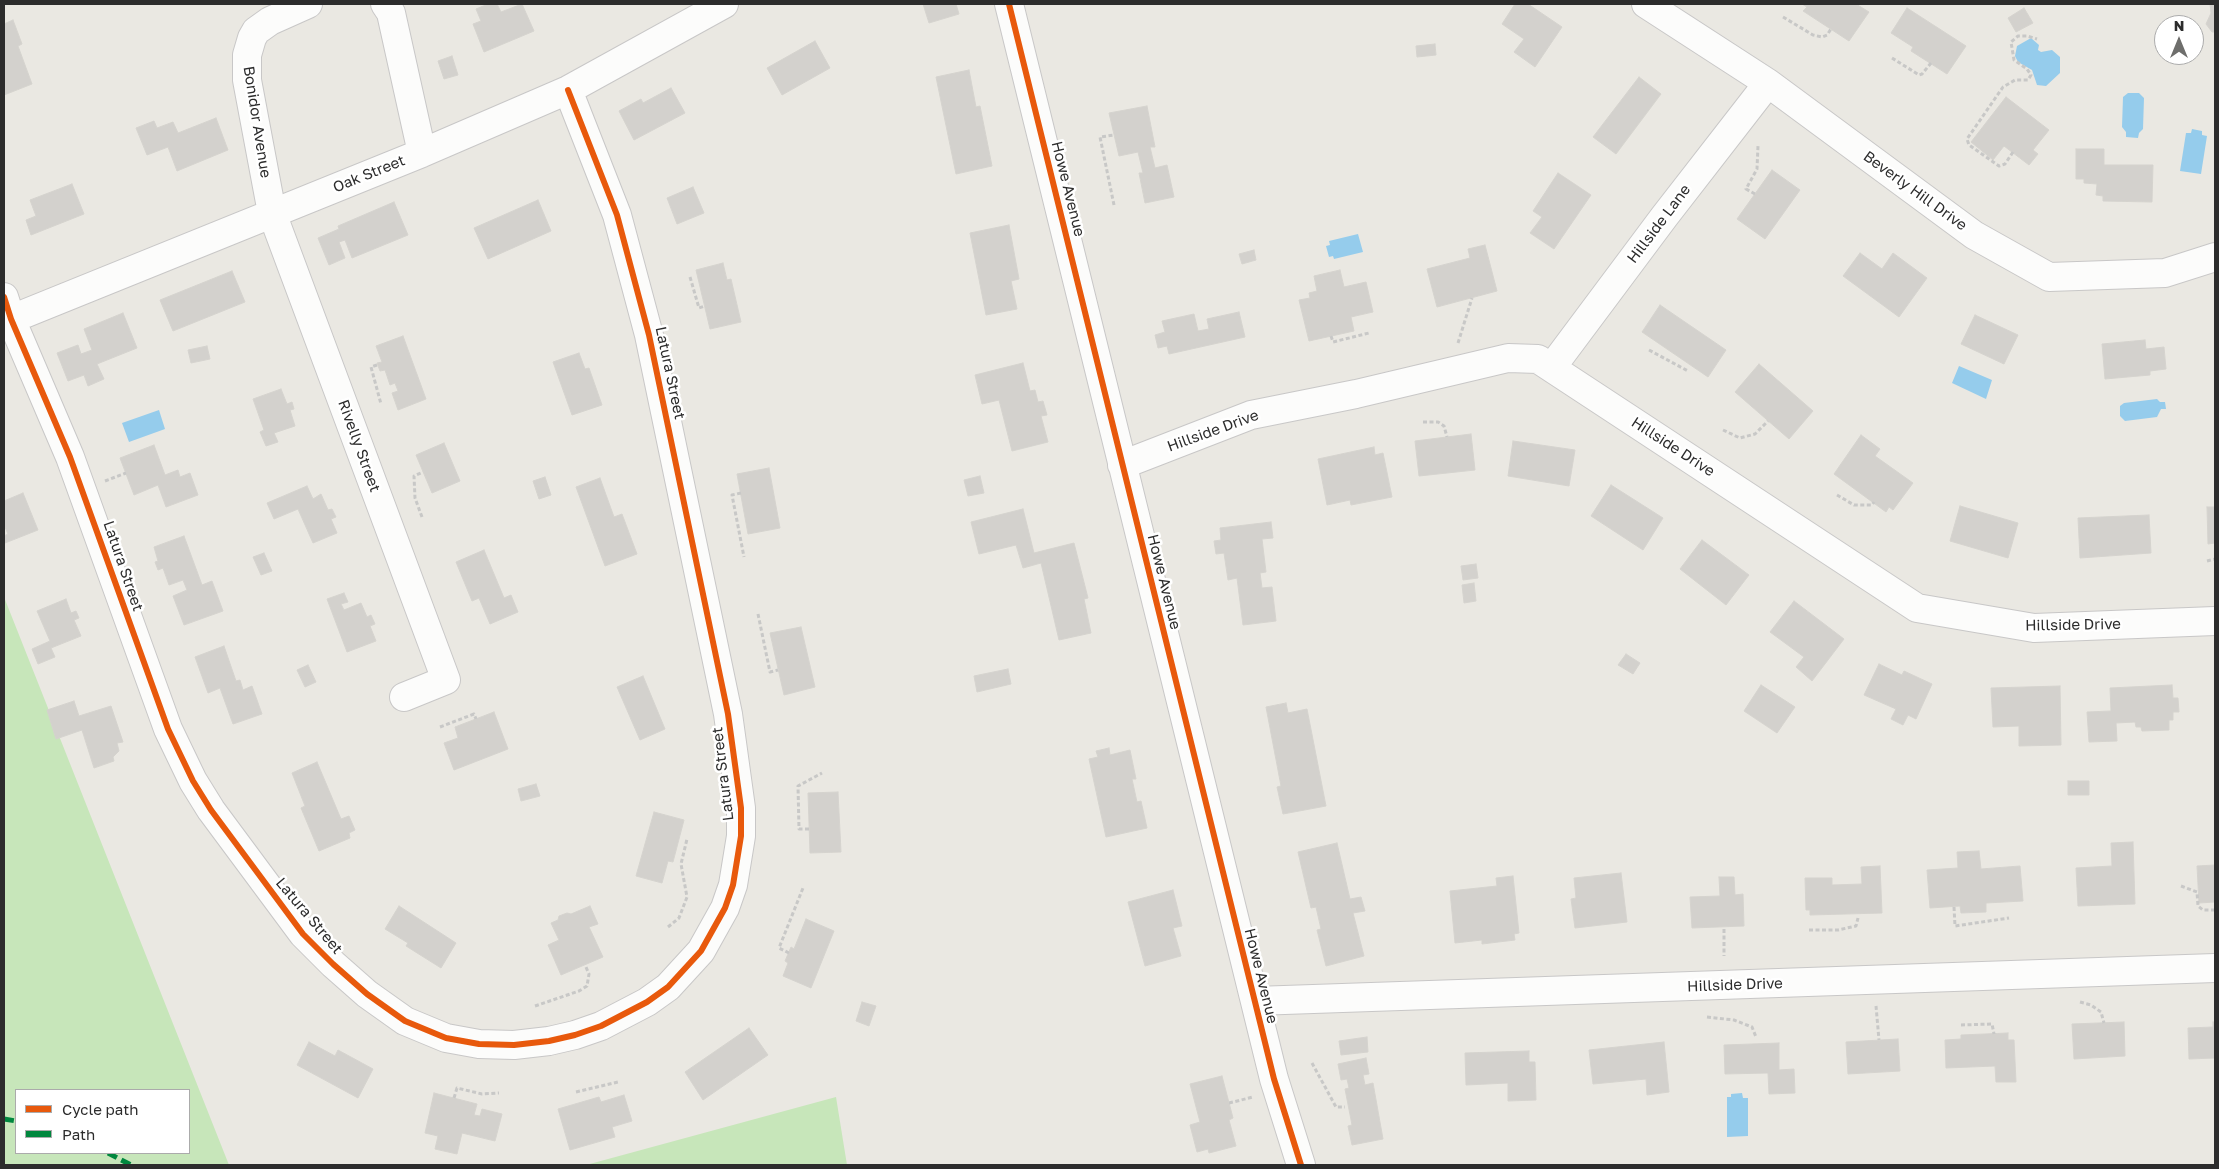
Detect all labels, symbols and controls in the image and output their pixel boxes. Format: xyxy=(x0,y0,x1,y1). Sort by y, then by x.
north arrow xyxy=(2154,15,2204,65)
text: N xyxy=(2174,17,2184,34)
street label: Bonidor Avenue xyxy=(239,65,275,179)
street label: Howe Avenue xyxy=(1047,139,1089,239)
street label: Beverly Hill Drive xyxy=(1860,147,1970,235)
street label: Oak Street xyxy=(330,151,408,197)
street label: Hillside Lane xyxy=(1624,181,1694,267)
street label: Latura Street xyxy=(651,325,689,421)
street label: Rivelly Street xyxy=(334,397,384,495)
street label: Hillside Drive xyxy=(1165,406,1261,456)
street label: Hillside Drive xyxy=(1628,413,1718,481)
street label: Latura Street xyxy=(99,518,147,614)
street label: Howe Avenue xyxy=(1143,532,1185,632)
street label: Hillside Drive xyxy=(2025,615,2121,635)
street label: Latura Street xyxy=(708,726,738,822)
street label: Latura Street xyxy=(272,874,346,958)
street label: Howe Avenue xyxy=(1240,926,1282,1026)
street label: Hillside Drive xyxy=(1687,974,1783,996)
legend xyxy=(15,1089,190,1154)
text: Cycle path xyxy=(62,1100,138,1118)
text: Path xyxy=(62,1125,95,1143)

